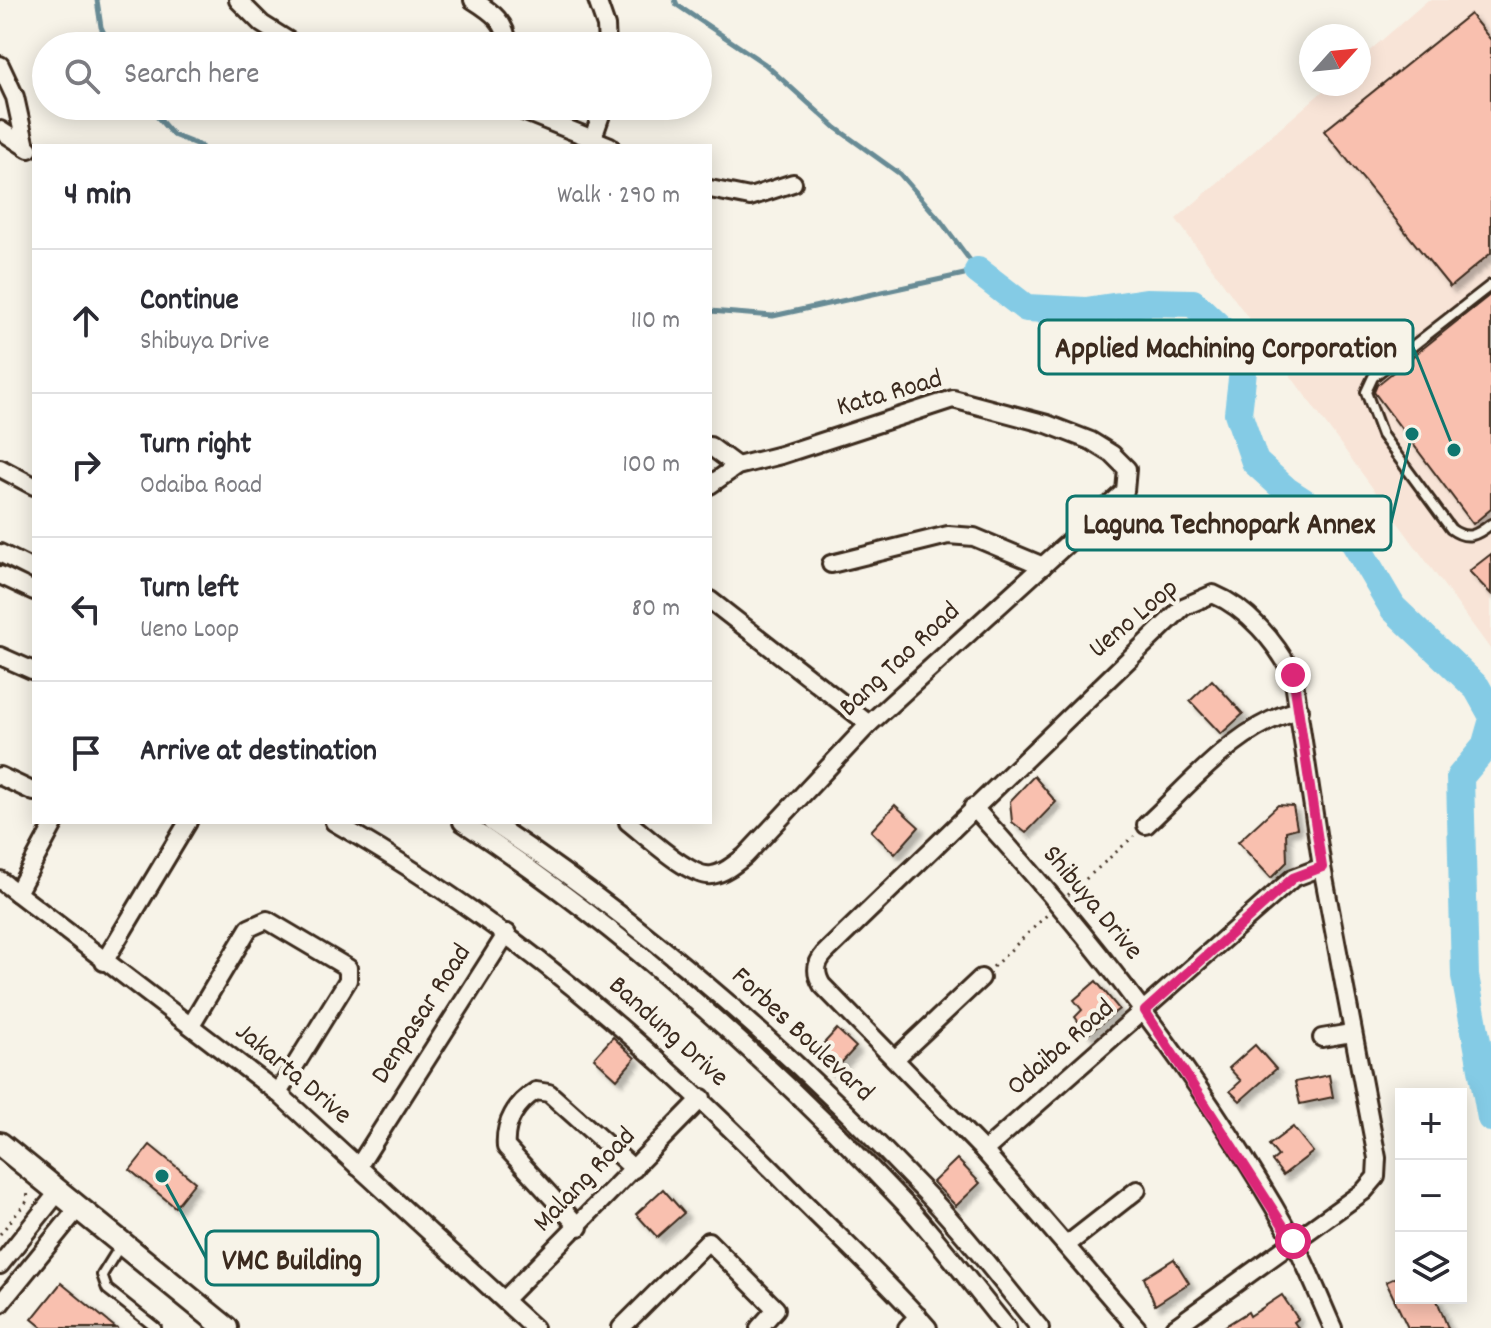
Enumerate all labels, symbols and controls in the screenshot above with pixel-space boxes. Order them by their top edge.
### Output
north arrow [1299,24,1371,96]
search box [32,32,712,120]
icon: search [60,54,104,98]
text: Search here [124,55,260,98]
text: 4 min [64,172,131,221]
text: Walk · 290 m [557,178,680,215]
text: Continue [140,281,239,324]
icon: ahead [64,299,108,343]
text: 110 m [631,303,680,340]
callout: Applied Machining Corporation [1039,320,1413,374]
text: Shibuya Drive [140,324,269,361]
text: Applied Machining Corporation [1055,330,1397,373]
street label: Kata Road [832,361,948,429]
text: Turn right [140,425,251,468]
icon: right [64,443,108,487]
text: 100 m [622,447,680,484]
text: Odaiba Road [140,468,262,505]
callout: Laguna Technopark Annex [1067,496,1391,550]
text: Laguna Technopark Annex [1083,506,1376,549]
text: Turn left [140,569,239,612]
street label: Ueno Loop [1081,570,1189,670]
icon: left [64,587,108,631]
text: 80 m [632,591,680,628]
street label: Bang Tao Road [831,594,971,728]
text: Ueno Loop [140,612,239,649]
route end [1275,657,1311,693]
icon: arrive [64,731,108,775]
text: Arrive at destination [140,732,377,775]
street label: Shibuya Drive [1031,838,1151,970]
street label: Denpasar Road [363,937,483,1093]
street label: Forbes Boulevard [720,959,882,1113]
street label: Bandung Drive [598,968,736,1098]
street label: Odaiba Road [999,991,1125,1107]
street label: Jakarta Drive [225,1014,359,1136]
map controls [1395,1088,1467,1304]
button: + [1395,1088,1467,1160]
street label: Malang Road [525,1119,647,1243]
button: − [1395,1160,1467,1232]
route start [1275,1223,1311,1259]
callout: VMC Building [206,1231,378,1285]
button: layers [1395,1232,1467,1304]
text: VMC Building [222,1242,362,1285]

